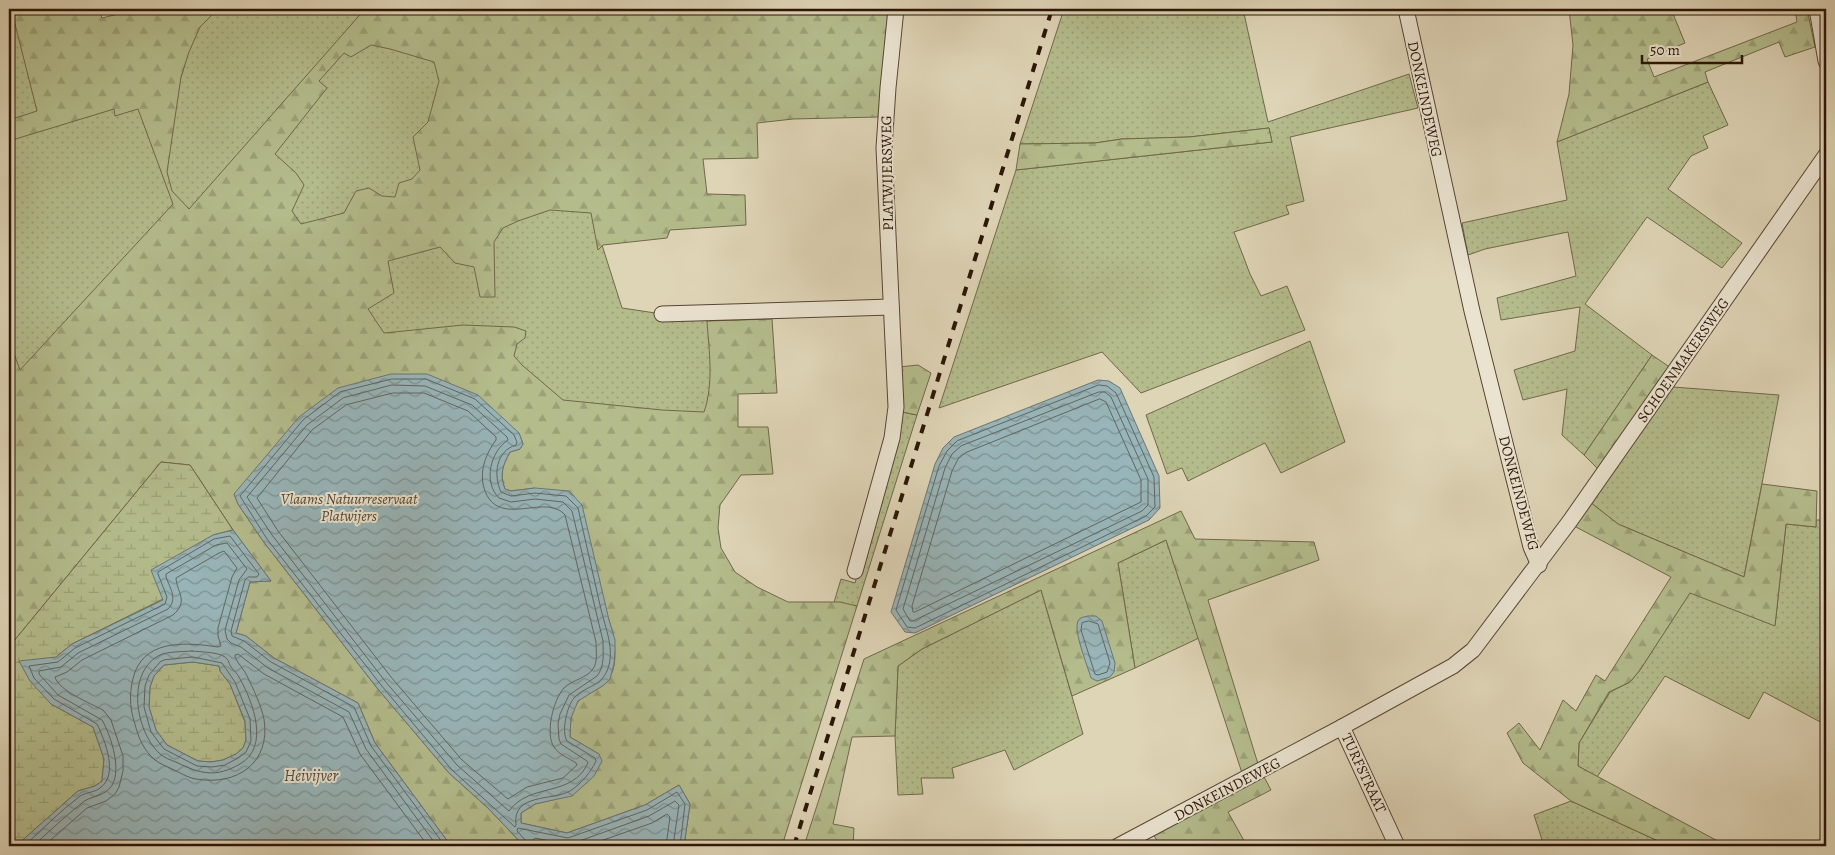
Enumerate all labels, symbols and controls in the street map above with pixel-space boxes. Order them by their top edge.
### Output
scale bar [1642,32,1742,64]
street label: DONKEINDEWEG [1403,39,1447,159]
text: 50 m [1650,40,1680,60]
street label: PLATWIJERSWEG [876,115,898,231]
street label: SCHOENMAKERSWEG [1632,294,1734,426]
street label: DONKEINDEWEG [1494,433,1544,553]
park label: Vlaams Natuurreservaat Platwijers [281,489,418,526]
street label: TURFSTRAAT [1337,730,1392,817]
street label: DONKEINDEWEG [1170,752,1284,826]
water label: Heivijver [284,765,338,787]

